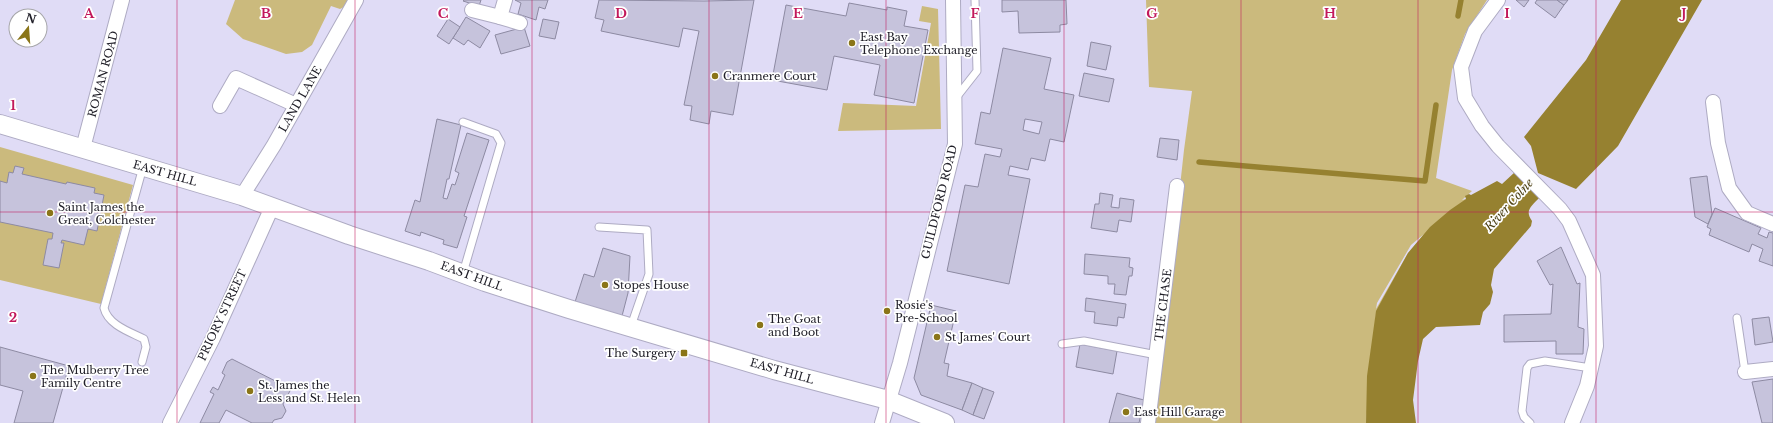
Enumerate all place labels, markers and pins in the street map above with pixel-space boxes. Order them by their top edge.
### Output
place label: East Bay Telephone Exchange [860,30,978,57]
marker: East Bay Telephone Exchange [847,38,857,48]
place label: Cranmere Court [723,69,817,83]
marker: Cranmere Court [710,71,720,81]
place label: Saint James the Great, Colchester [58,200,156,227]
marker: Saint James the Great, Colchester [45,208,55,218]
place label: Stopes House [613,278,689,292]
marker: Stopes House [600,280,610,290]
place label: Rosie's Pre-School [895,298,958,325]
marker: Rosie's Pre-School [882,306,892,316]
place label: The Goat and Boot [768,312,822,339]
marker: The Goat and Boot [755,320,765,330]
place label: St James' Court [945,330,1031,344]
marker: St James' Court [932,332,942,342]
place label: The Surgery [605,346,676,360]
marker: The Surgery [679,348,689,358]
place label: The Mulberry Tree Family Centre [41,363,149,390]
marker: The Mulberry Tree Family Centre [28,371,38,381]
place label: St. James the Less and St. Helen [258,378,361,405]
marker: St. James the Less and St. Helen [245,386,255,396]
place label: East Hill Garage [1134,405,1224,419]
marker: East Hill Garage [1121,407,1131,417]

